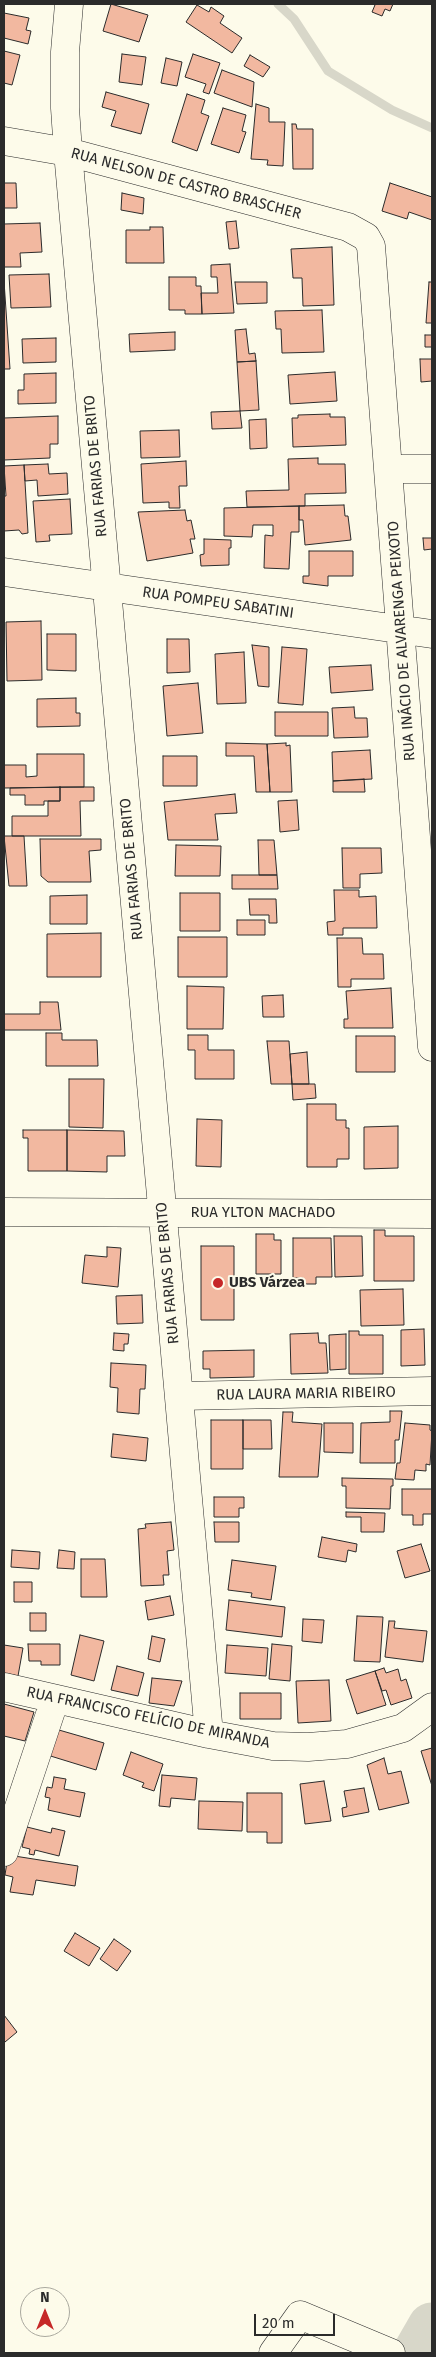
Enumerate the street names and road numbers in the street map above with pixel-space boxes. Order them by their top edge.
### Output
street label: RUA NELSON DE CASTRO BRASCHER [69,145,303,223]
street label: RUA FARIAS DE BRITO [81,394,111,538]
street label: RUA INÁCIO DE ALVARENGA PEIXOTO [385,520,419,762]
street label: RUA POMPEU SABATINI [141,583,295,623]
street label: RUA FARIAS DE BRITO [117,797,147,941]
street label: RUA FARIAS DE BRITO [153,1201,183,1345]
street label: RUA YLTON MACHADO [191,1204,335,1222]
street label: RUA LAURA MARIA RIBEIRO [216,1383,396,1405]
street label: RUA FRANCISCO FELÍCIO DE MIRANDA [25,1683,271,1753]

